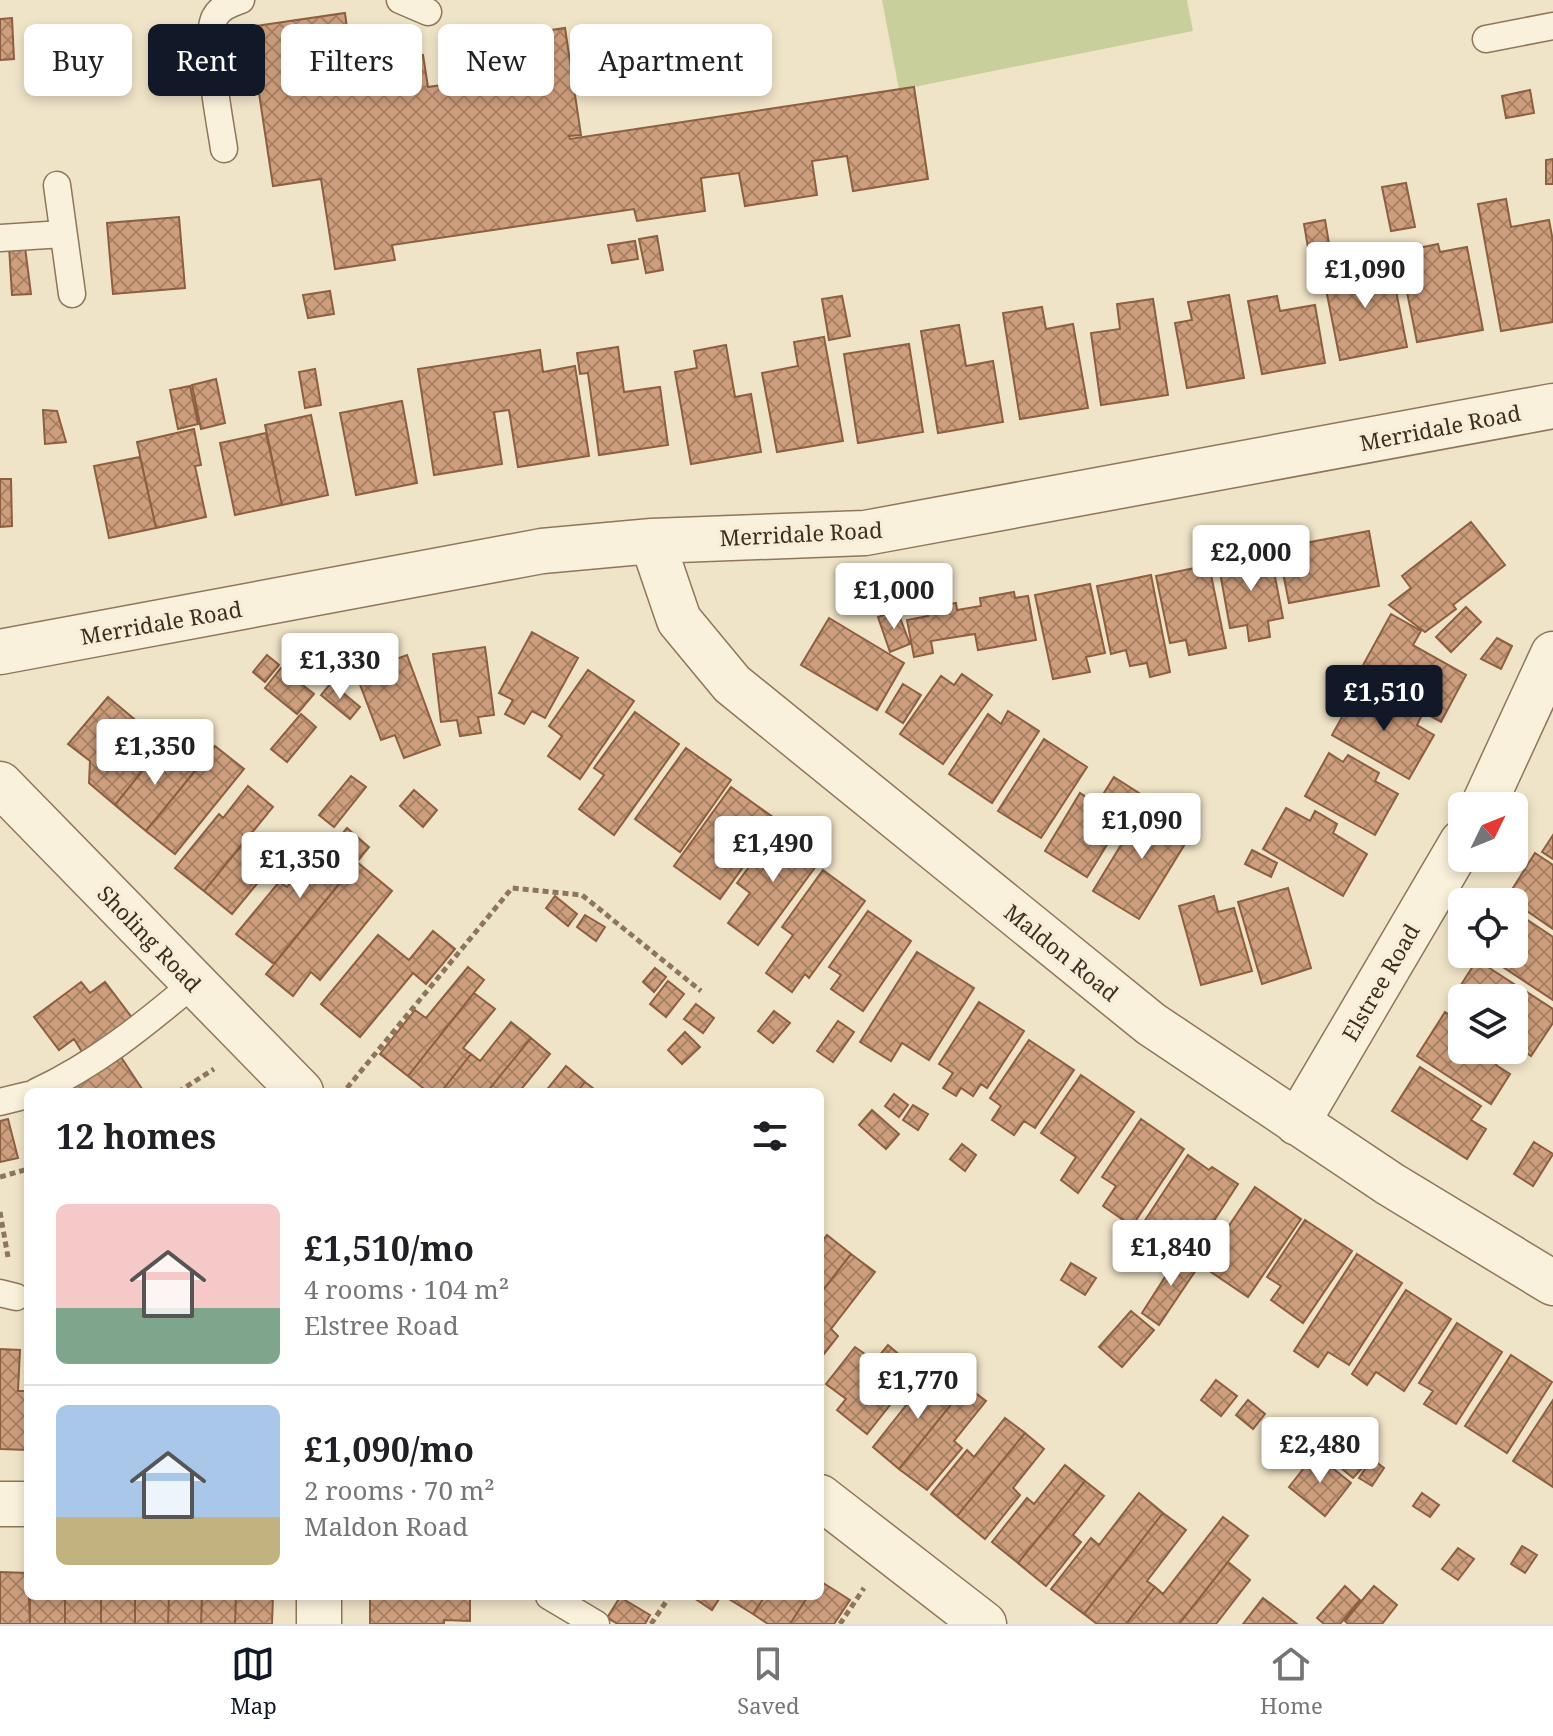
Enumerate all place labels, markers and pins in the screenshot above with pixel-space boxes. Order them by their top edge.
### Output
pin: £1,090 [1300,242,1430,310]
pin: £2,000 [1186,525,1316,593]
pin: £1,000 [829,563,959,631]
pin: £1,330 [275,633,405,701]
pin: £1,510 [1319,665,1449,733]
pin: £1,350 [90,719,220,787]
pin: £1,090 [1077,793,1207,861]
pin: £1,490 [708,816,838,884]
pin: £1,350 [235,832,365,900]
pin: £1,840 [1106,1220,1236,1288]
pin: £1,770 [853,1353,983,1421]
pin: £2,480 [1255,1417,1385,1485]

